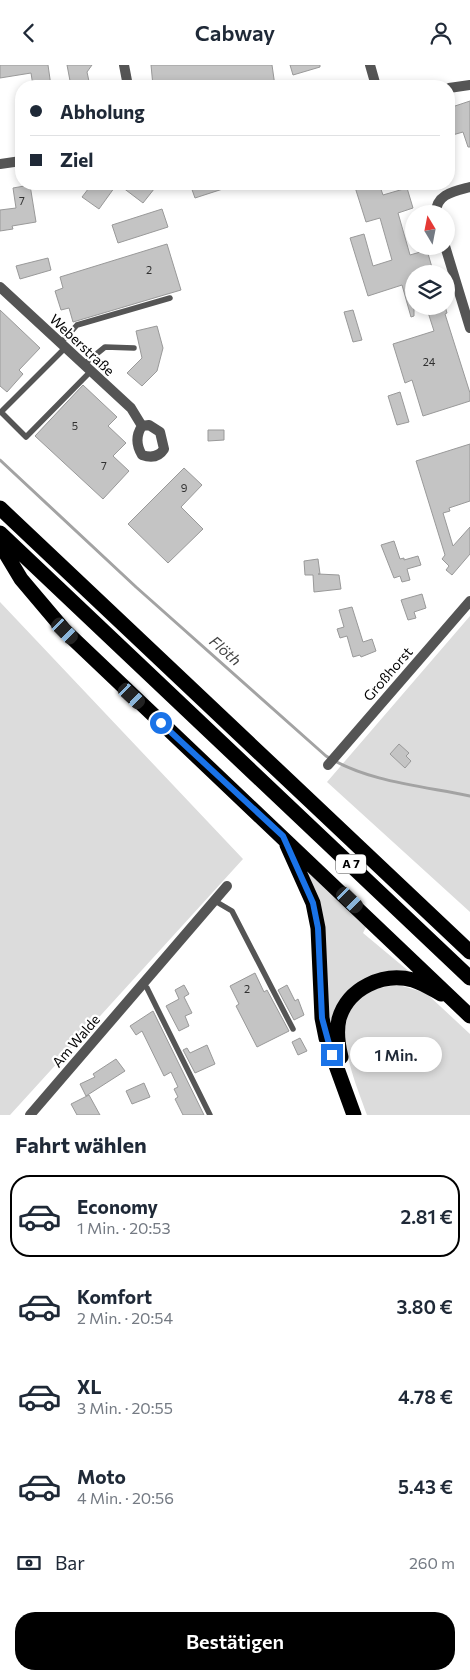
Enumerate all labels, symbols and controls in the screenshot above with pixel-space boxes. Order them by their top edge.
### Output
icon: back [15,19,43,47]
text: Cabway [195,19,275,46]
icon: person [427,19,455,47]
text: Abholung [60,100,145,123]
text: Ziel [60,148,94,171]
house number: 7 [19,194,25,207]
north arrow [405,205,455,255]
map controls [405,205,455,315]
house number: 2 [146,263,152,276]
button: layers [405,265,455,315]
street label: Weberstraße [46,310,118,379]
house number: 24 [423,355,436,368]
house number: 5 [72,419,78,432]
house number: 7 [101,459,107,472]
house number: 9 [181,481,188,494]
car [49,615,80,647]
water label: Flöth [206,632,245,669]
street label: Großhorst [360,643,416,704]
car [115,680,148,712]
route start [150,712,172,734]
road number: A 7 [336,855,366,874]
car [333,884,366,916]
house number: 2 [244,982,250,995]
street label: Am Walde [48,1011,103,1071]
callout: 1 Min. [350,1037,442,1073]
route end [321,1044,343,1066]
text: 1 Min. [374,1045,418,1064]
text: Fahrt wählen [15,1131,147,1158]
icon: car [17,1194,62,1239]
text: Economy [77,1195,158,1218]
text: 2.81 € [401,1205,453,1228]
text: 1 Min. · 20:53 [77,1218,171,1237]
icon: car [17,1284,62,1329]
text: Komfort [77,1285,152,1308]
text: 3.80 € [397,1295,453,1318]
text: 2 Min. · 20:54 [77,1308,173,1327]
icon: car [17,1374,62,1419]
text: XL [77,1375,102,1398]
text: 4.78 € [398,1385,453,1408]
text: 3 Min. · 20:55 [77,1398,173,1417]
icon: car [17,1464,62,1509]
text: Moto [77,1465,126,1488]
text: 5.43 € [398,1475,453,1498]
text: 4 Min. · 20:56 [77,1488,174,1507]
icon: cash [15,1549,43,1577]
text: Bar [55,1551,85,1574]
text: 260 m [409,1553,455,1572]
button: Bestätigen [15,1612,455,1670]

